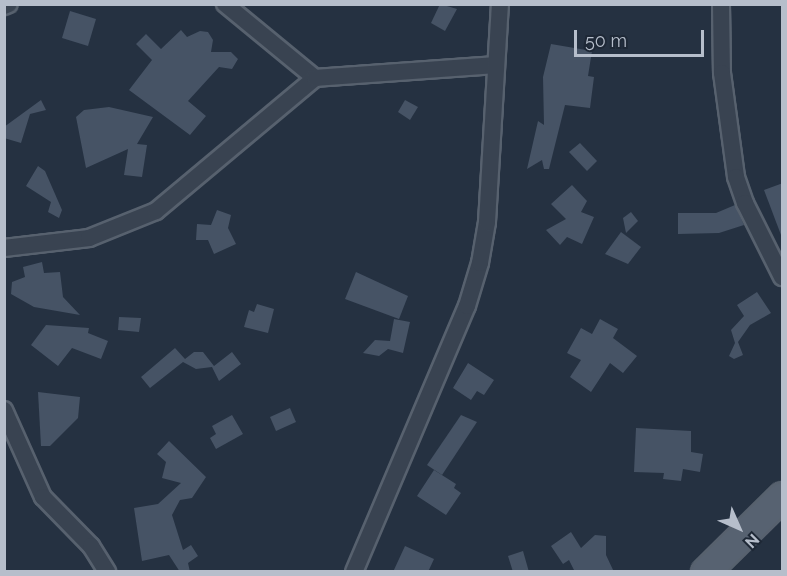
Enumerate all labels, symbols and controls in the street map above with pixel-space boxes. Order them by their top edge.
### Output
scale bar [577,18,708,56]
text: 50 m [585,30,627,51]
north arrow [709,498,769,558]
text: N [741,530,763,552]

